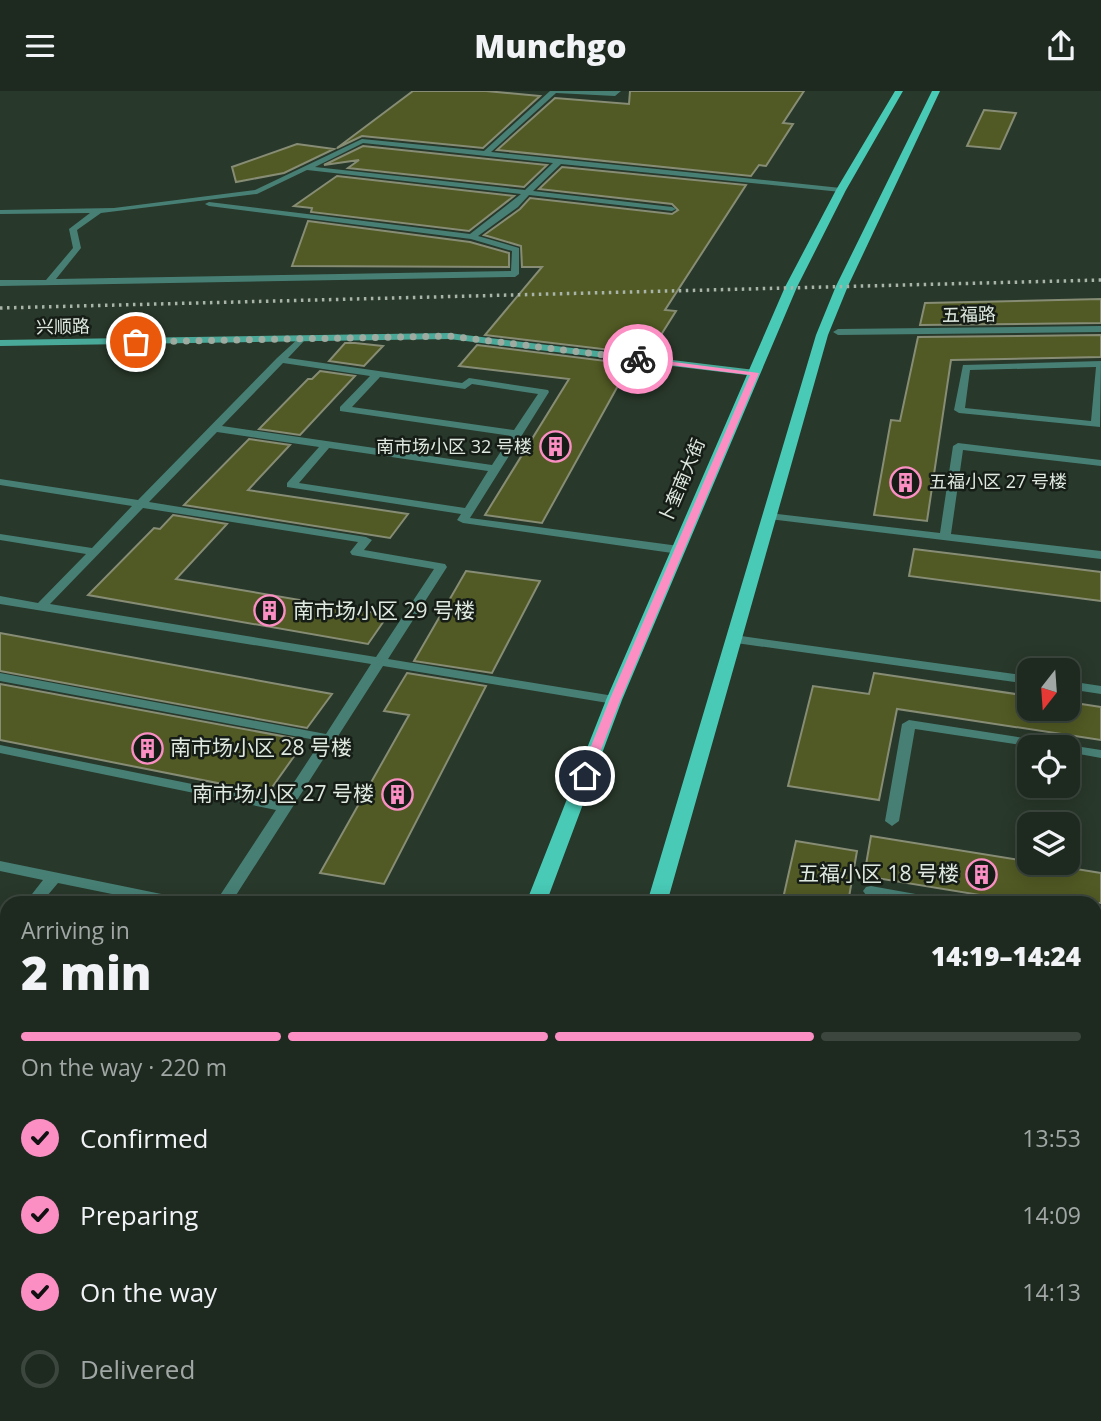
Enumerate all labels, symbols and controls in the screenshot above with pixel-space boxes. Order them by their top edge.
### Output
text: Munchgo [474,24,627,67]
icon: menu [21,27,59,65]
icon: share [1042,27,1080,65]
street label: 五福路 [942,302,996,326]
pin [106,312,166,372]
street label: 兴顺路 [36,314,90,338]
icon: bag [117,323,155,361]
courier [603,324,673,394]
icon: bike [619,340,657,378]
building icon: 南市场小区 32 号楼 [538,430,572,464]
place label: 南市场小区 32 号楼 [376,434,532,458]
street label: 卜奎南大街 [652,434,710,527]
building icon: 五福小区 27 号楼 [889,465,923,499]
place label: 五福小区 27 号楼 [929,469,1067,493]
building icon: 南市场小区 29 号楼 [253,594,287,628]
place label: 南市场小区 29 号楼 [293,596,475,624]
north arrow [1017,658,1080,721]
map controls [1017,658,1080,875]
building icon: 南市场小区 28 号楼 [130,731,164,765]
place label: 南市场小区 28 号楼 [170,733,352,761]
button: locate [1017,735,1080,798]
pin [555,746,615,806]
icon: home [566,757,604,795]
building icon: 南市场小区 27 号楼 [380,777,414,811]
place label: 南市场小区 27 号楼 [192,779,374,807]
button: layers [1017,812,1080,875]
building icon: 五福小区 18 号楼 [965,857,999,891]
place label: 五福小区 18 号楼 [798,859,959,887]
text: Arriving in [21,914,130,946]
text: 14:19–14:24 [931,938,1081,974]
text: 2 min [21,941,152,1003]
text: On the way · 220 m [21,1051,227,1083]
icon: check [21,1119,59,1157]
text: Confirmed [80,1120,208,1156]
text: 13:53 [1022,1122,1081,1154]
icon: check [21,1196,59,1234]
text: Preparing [80,1197,198,1233]
text: 14:09 [1022,1199,1081,1231]
icon: check [21,1273,59,1311]
text: On the way [80,1274,217,1310]
text: 14:13 [1022,1276,1081,1308]
text: Delivered [80,1351,195,1387]

